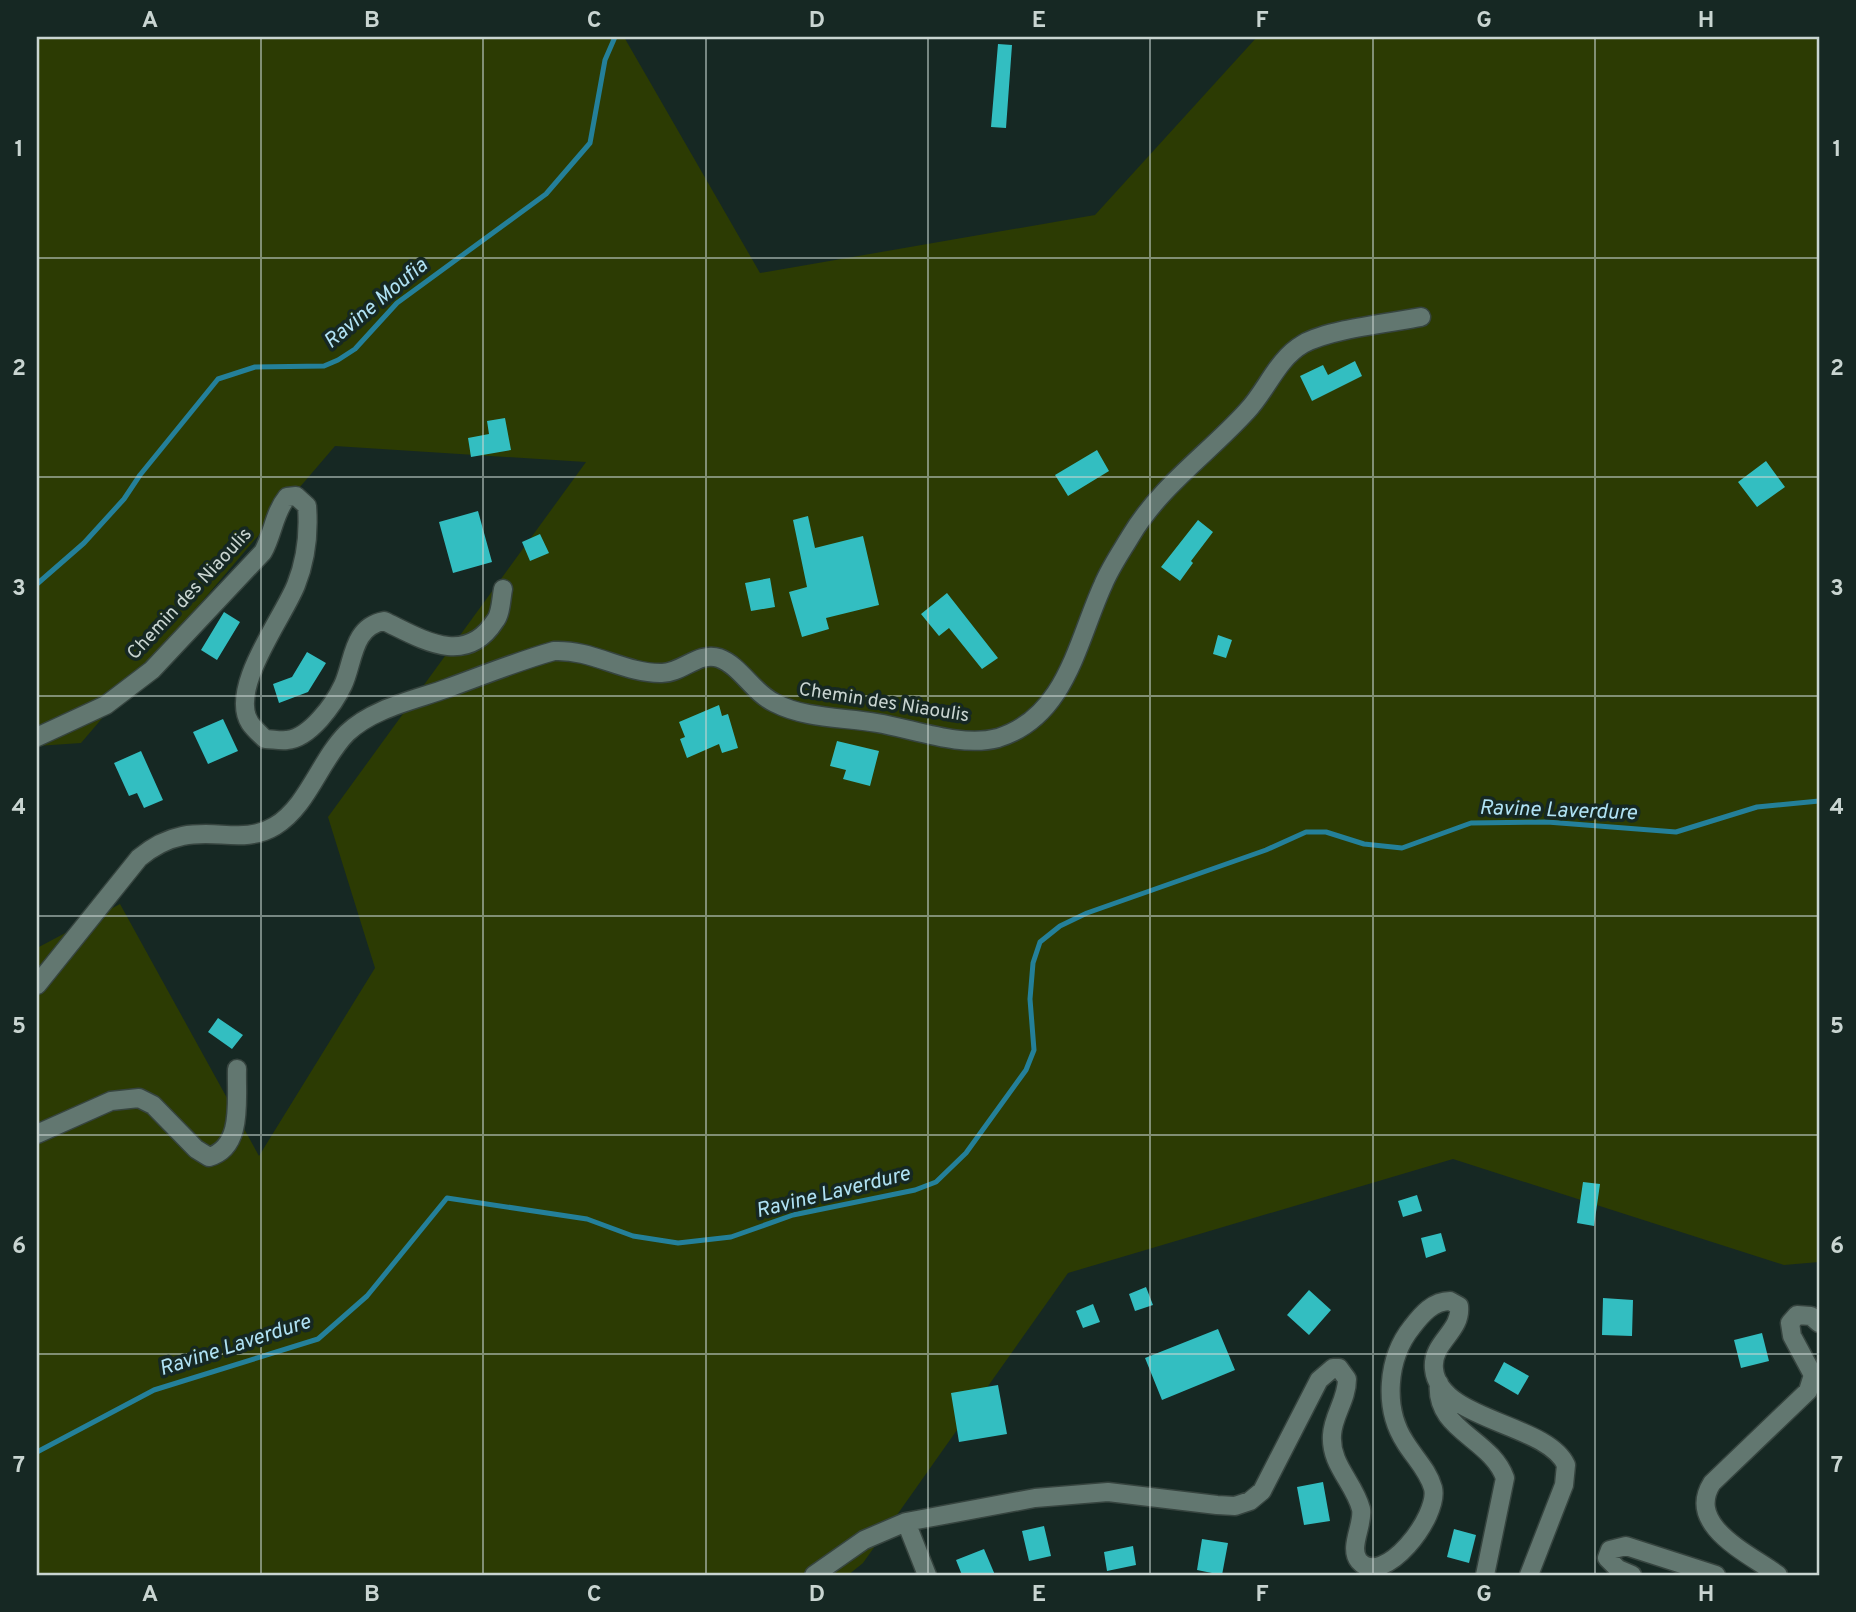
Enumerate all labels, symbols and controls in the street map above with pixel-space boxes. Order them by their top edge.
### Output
text: A [142,7,158,36]
text: B [364,7,380,36]
text: C [587,7,601,36]
text: D [809,7,825,36]
text: E [1032,7,1046,36]
text: F [1255,7,1269,36]
text: G [1476,7,1492,36]
text: H [1698,7,1714,36]
text: 1 [14,136,24,165]
text: 1 [1832,136,1842,165]
water label: Ravine Moufia [318,253,434,355]
text: 2 [12,355,26,384]
text: 2 [1830,355,1844,384]
street label: Chemin des Niaoulis [122,523,258,665]
text: 3 [12,575,26,604]
text: 3 [1830,575,1844,604]
street label: Chemin des Niaoulis [797,678,971,728]
text: 4 [12,794,26,823]
text: 4 [1830,794,1844,823]
water label: Ravine Laverdure [1479,795,1638,827]
text: 5 [12,1013,26,1042]
text: 5 [1830,1013,1844,1042]
water label: Ravine Laverdure [753,1161,914,1225]
text: 6 [12,1233,26,1262]
text: 6 [1830,1233,1844,1262]
water label: Ravine Laverdure [156,1308,315,1383]
text: 7 [13,1452,25,1481]
text: 7 [1831,1452,1843,1481]
text: A [142,1581,158,1610]
text: B [364,1581,380,1610]
text: C [587,1581,601,1610]
text: D [809,1581,825,1610]
text: E [1032,1581,1046,1610]
text: F [1255,1581,1269,1610]
text: G [1476,1581,1492,1610]
text: H [1698,1581,1714,1610]

